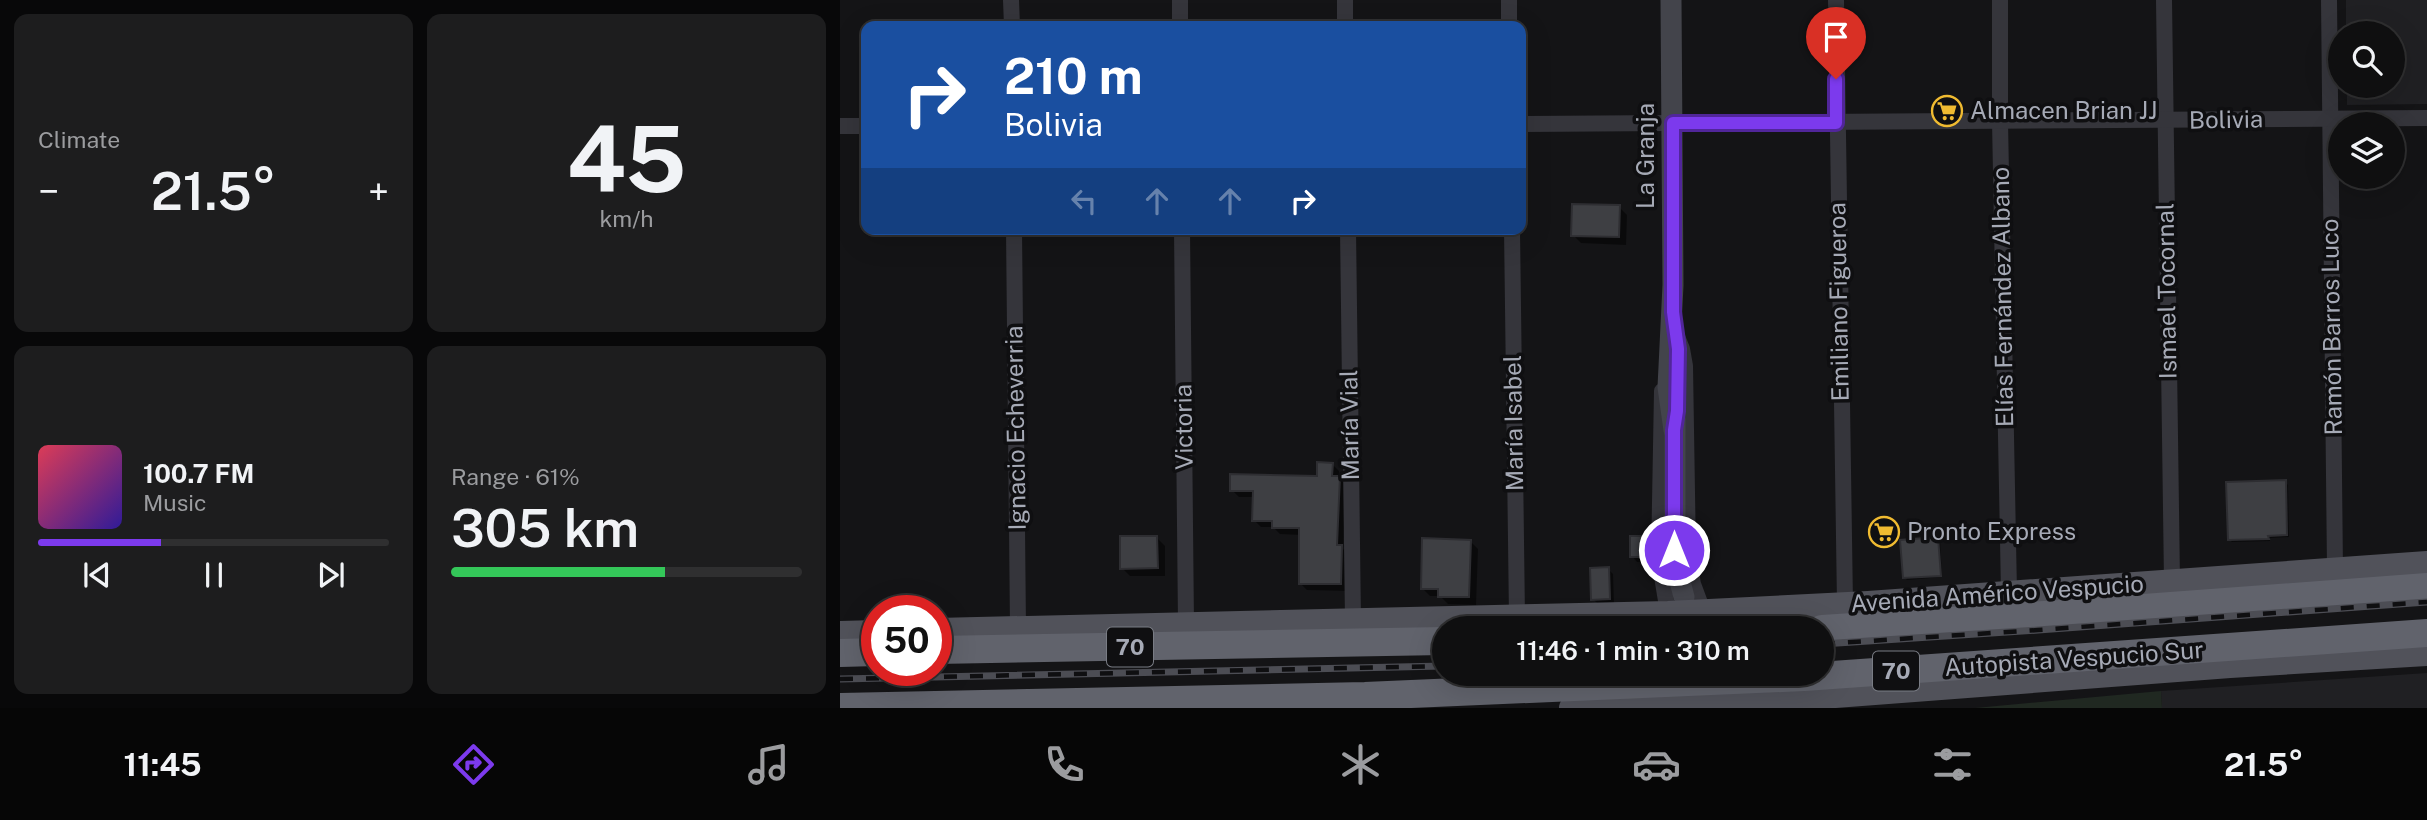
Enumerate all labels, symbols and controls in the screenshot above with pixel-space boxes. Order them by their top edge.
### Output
pin [1806,7,1866,79]
icon: arrive [1817,18,1855,56]
map controls [2328,21,2405,189]
button: search [2328,21,2405,98]
text: 210 m [1004,47,1143,105]
icon: right [889,49,980,140]
supermarket icon: Almacen Brian JJ [1930,94,1964,128]
place label: Almacen Brian JJ [1970,96,2157,124]
street label: La Granja [1631,103,1659,209]
street label: Bolivia [2189,104,2263,134]
text: 45 [566,106,687,212]
text: Bolivia [1004,106,1103,143]
button: layers [2328,112,2405,189]
text: Climate [38,126,120,153]
text: 21.5° [151,161,276,222]
street label: Elías Fernández Albano [1986,167,2018,427]
text: − [38,169,59,214]
text: + [368,169,389,214]
icon: left [1065,182,1103,220]
icon: ahead [1138,182,1176,220]
icon: ahead [1211,182,1249,220]
icon: right [1284,182,1322,220]
street label: Emiliano Figueroa [1822,202,1854,402]
street label: Ismael Tocornal [2150,203,2182,379]
text: km/h [599,205,654,232]
street label: Ramón Barros Luco [2315,218,2347,436]
street label: Ignacio Echeverria [999,325,1031,531]
street label: María Isabel [1498,355,1528,491]
street label: María Vial [1334,369,1364,481]
street label: Victoria [1168,384,1198,470]
text: 100.7 FM [143,458,254,489]
text: Range · 61% [451,463,580,490]
text: Music [143,489,207,516]
text: 305 km [451,498,639,559]
position arrow [1637,513,1711,587]
supermarket icon: Pronto Express [1867,515,1901,549]
place label: Pronto Express [1907,517,2076,545]
icon: previous [78,556,116,594]
icon: pause [195,556,233,594]
icon: next [312,556,350,594]
street label: Avenida Américo Vespucio [1849,569,2145,617]
speed limit sign: 50 [861,595,952,686]
road number: 70 [1107,628,1153,666]
text: 11:46 · 1 min · 310 m [1516,635,1750,666]
street label: Autopista Vespucio Sur [1943,635,2204,681]
road number: 70 [1873,652,1919,691]
icon: directions [449,740,498,789]
icon: music [744,740,793,789]
icon: phone [1040,740,1089,789]
icon: climate [1336,740,1385,789]
icon: car [1632,740,1681,789]
icon: filters [1928,740,1977,789]
text: 11:45 [123,746,202,783]
text: 21.5° [2224,746,2303,783]

